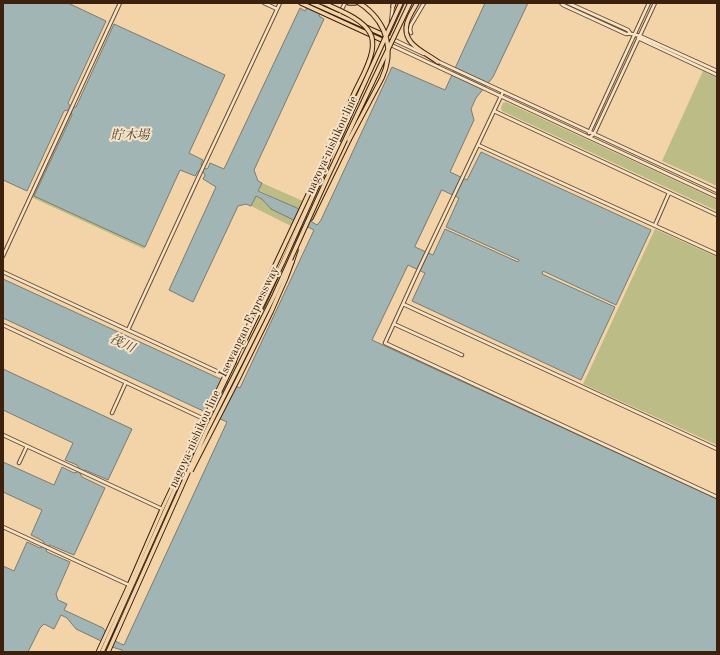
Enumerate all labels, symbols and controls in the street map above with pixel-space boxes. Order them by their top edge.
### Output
street label: nagoya-nishikou line [303,94,361,196]
water label: 貯木場 [111,128,149,144]
street label: Isewangan Expressway [216,264,282,380]
water label: 筏川 [107,331,137,357]
street label: nagoya-nishikou line [166,388,224,490]

